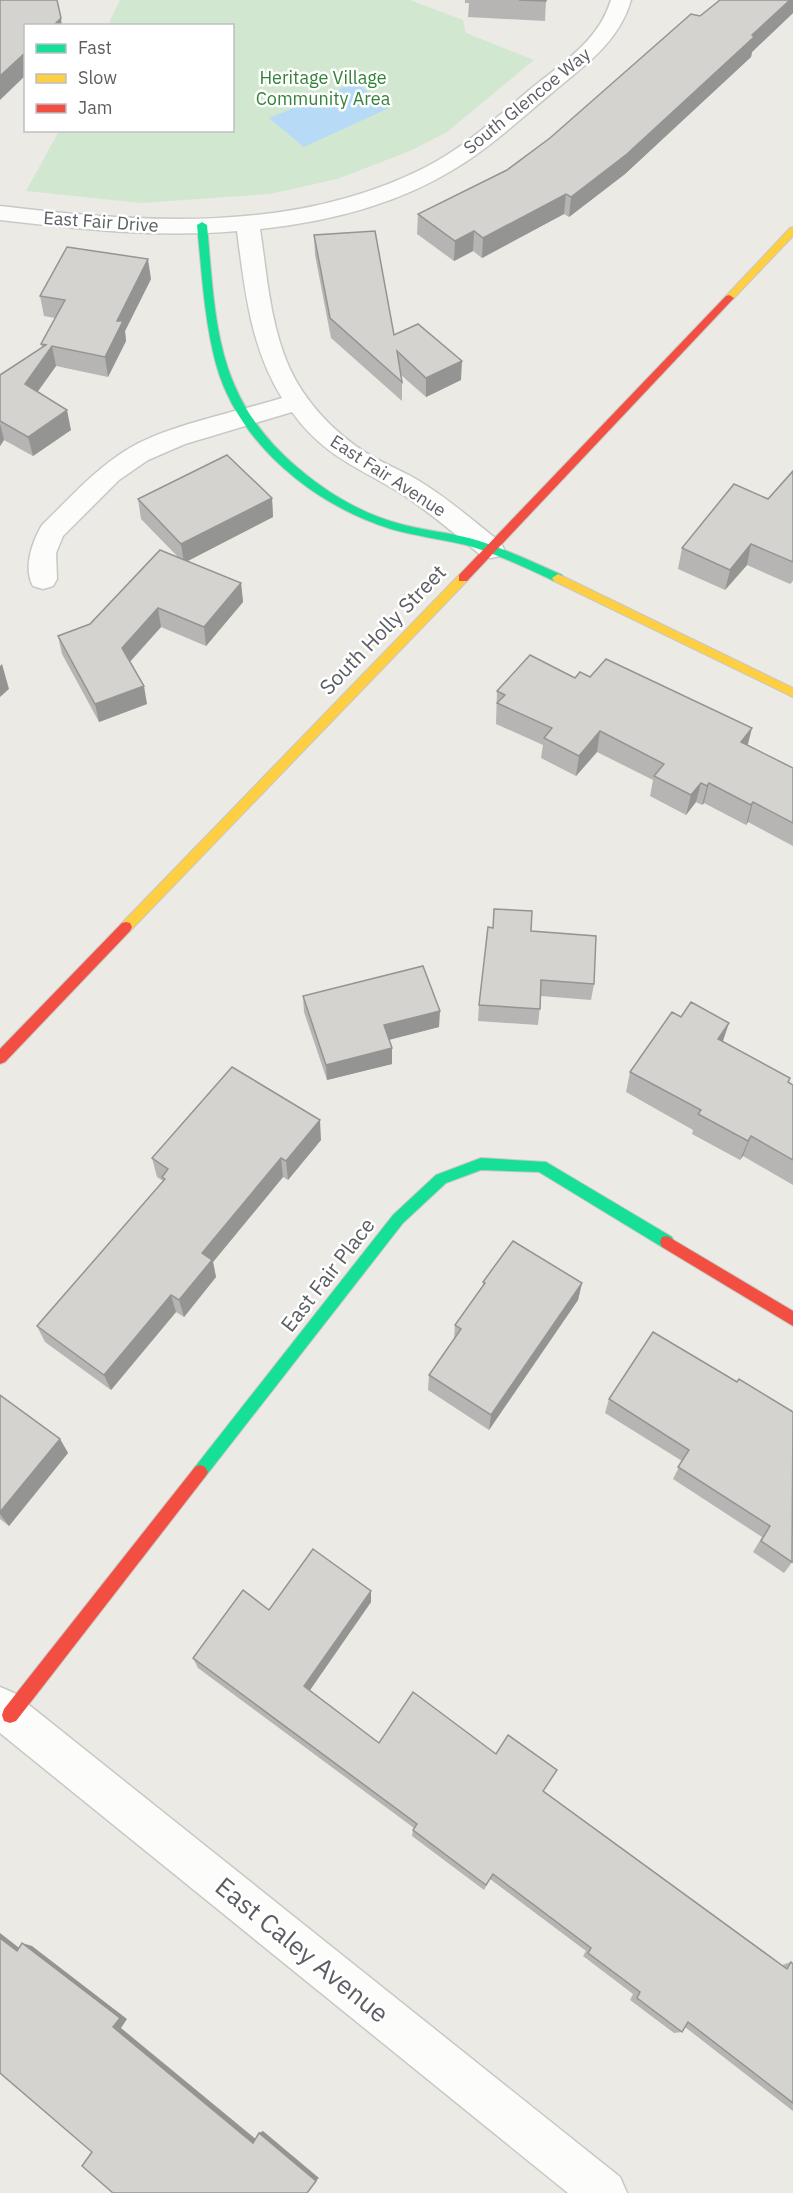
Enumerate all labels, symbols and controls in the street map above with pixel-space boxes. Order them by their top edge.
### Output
legend [24,24,234,132]
text: Fast [78,36,112,59]
street label: South Glencoe Way [459,42,595,159]
text: Slow [78,66,117,89]
park label: Heritage Village Community Area [256,66,391,110]
text: Jam [78,96,113,119]
street label: East Fair Drive [43,206,160,237]
street label: East Fair Avenue [326,430,451,522]
street label: South Holly Street [313,558,452,701]
street label: East Fair Place [274,1212,381,1337]
street label: East Caley Avenue [209,1869,396,2030]

